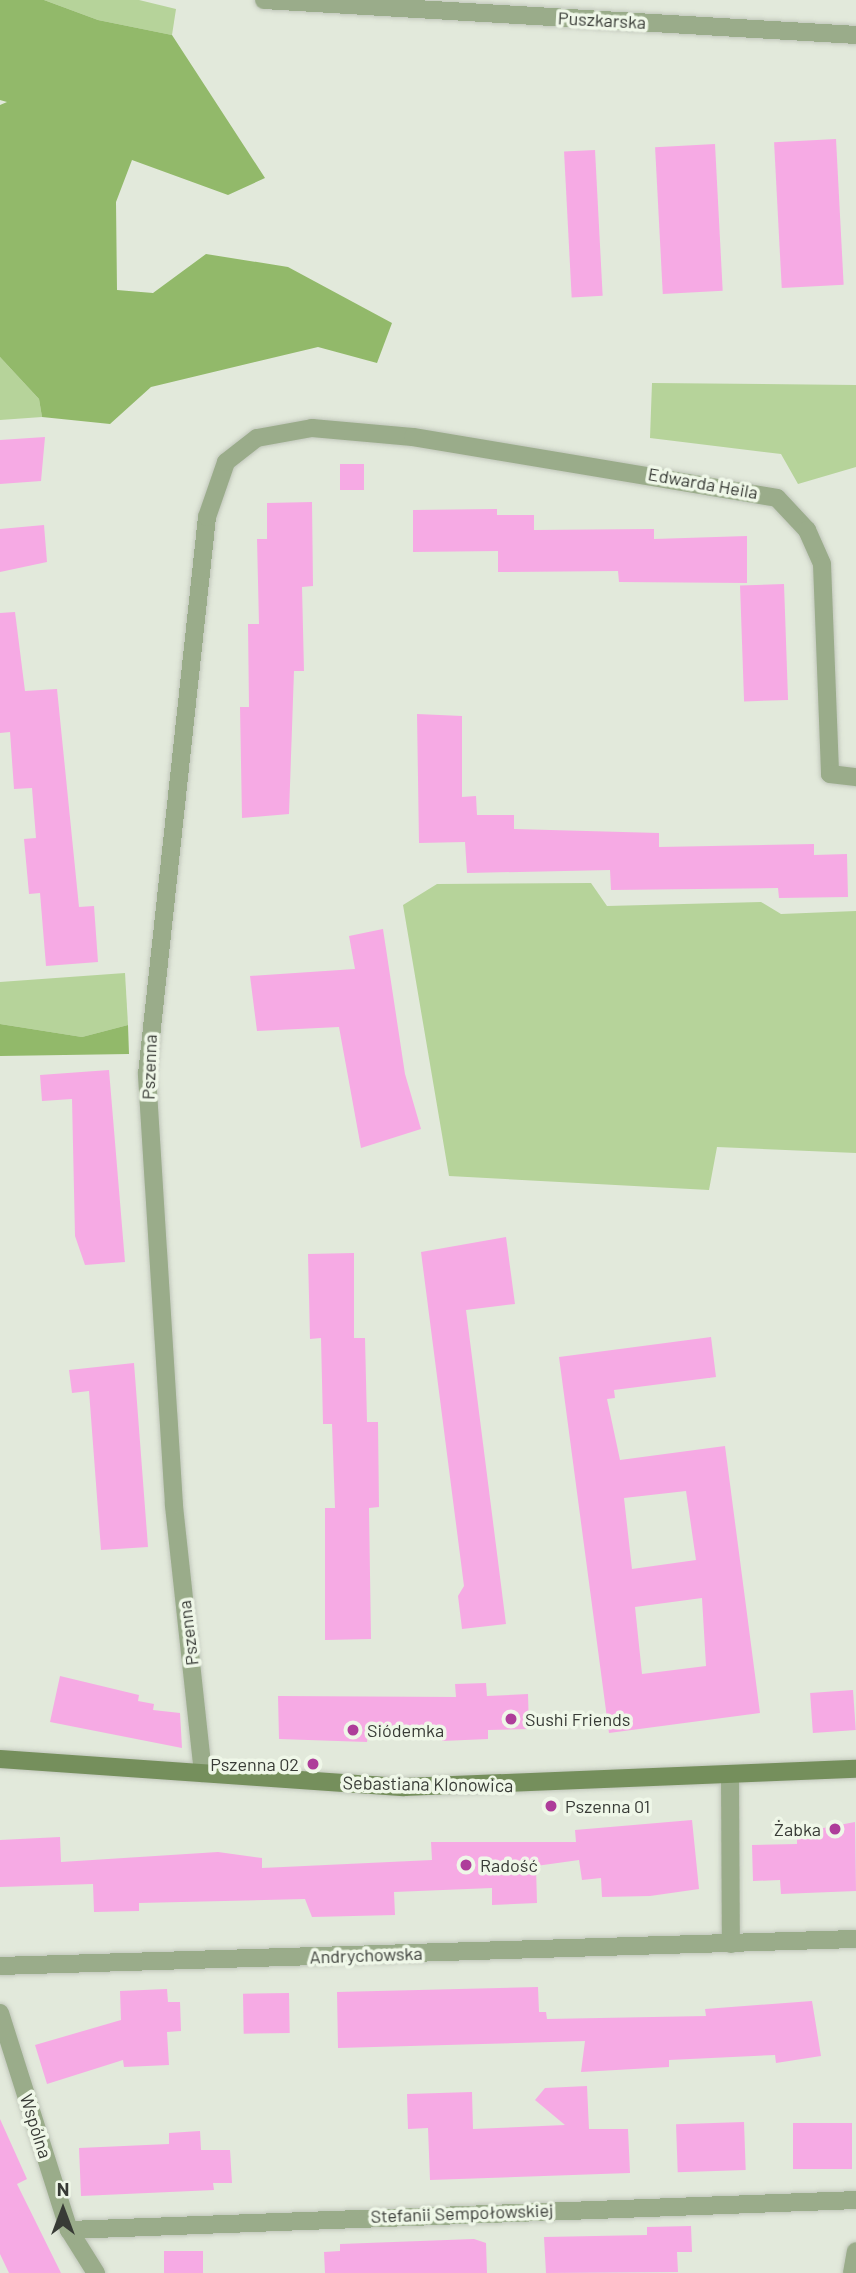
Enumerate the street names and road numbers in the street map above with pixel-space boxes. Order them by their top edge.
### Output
street label: Puszkarska [557,7,647,33]
street label: Edwarda Heila [646,463,760,503]
street label: Pszenna [137,1034,161,1100]
street label: Pszenna [173,1599,203,1667]
street label: Sebastiana Klonowica [342,1772,514,1796]
street label: Andrychowska [309,1942,423,1968]
street label: Wspólna [15,2091,57,2161]
street label: Stefanii Sempołowskiej [370,2199,554,2227]

